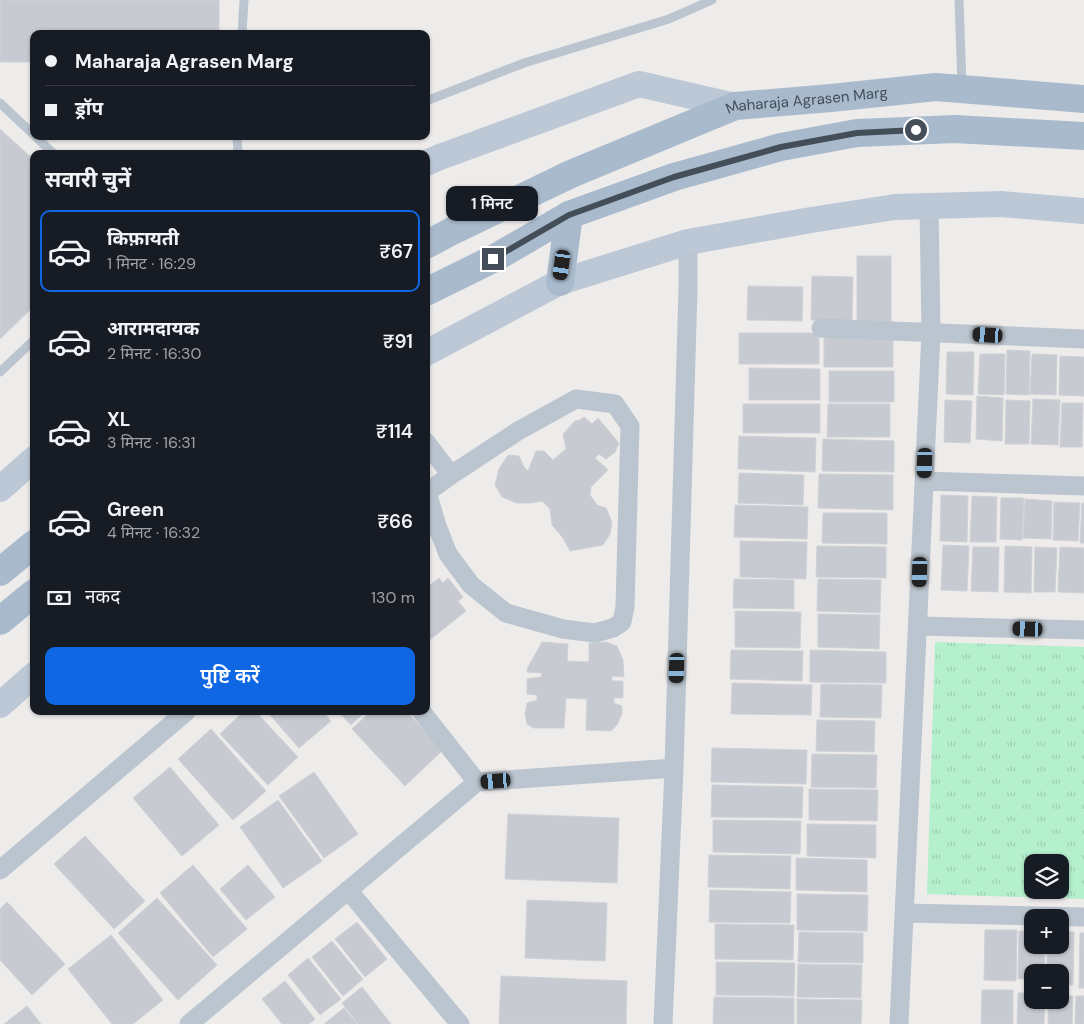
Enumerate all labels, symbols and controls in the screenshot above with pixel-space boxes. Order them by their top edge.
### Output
text: Maharaja Agrasen Marg [75,49,294,74]
street label: Maharaja Agrasen Marg [723,82,889,119]
text: ड्रॉप [75,96,103,121]
route start [905,119,927,141]
text: सवारी चुनें [45,165,131,194]
callout: 1 मिनट [447,186,539,222]
text: 1 मिनट [471,193,513,214]
text: किफ़ायती [107,226,179,251]
icon: car [47,229,92,274]
text: ₹67 [379,239,413,264]
route end [482,248,504,270]
car [552,249,571,281]
text: 1 मिनट · 16:29 [107,253,196,274]
text: आरामदायक [107,316,199,341]
icon: car [47,319,92,364]
car [972,327,1003,343]
text: ₹91 [383,329,413,354]
text: 2 मिनट · 16:30 [107,343,201,364]
text: XL [107,407,130,432]
icon: car [47,409,92,454]
text: ₹114 [376,419,413,444]
text: 3 मिनट · 16:31 [107,432,196,453]
car [916,448,933,478]
text: Green [107,497,164,522]
icon: car [47,499,92,544]
text: ₹66 [377,509,413,534]
text: 4 मिनट · 16:32 [107,522,200,543]
car [911,557,928,587]
icon: cash [45,584,73,612]
text: नकद [85,584,120,609]
text: 130 m [371,587,415,608]
car [1012,621,1043,637]
button: पुष्टि करें [45,647,415,705]
car [668,653,685,683]
car [480,772,511,790]
map controls [1024,854,1069,1009]
button: layers [1024,854,1069,899]
button: + [1024,909,1069,954]
button: − [1024,964,1069,1009]

